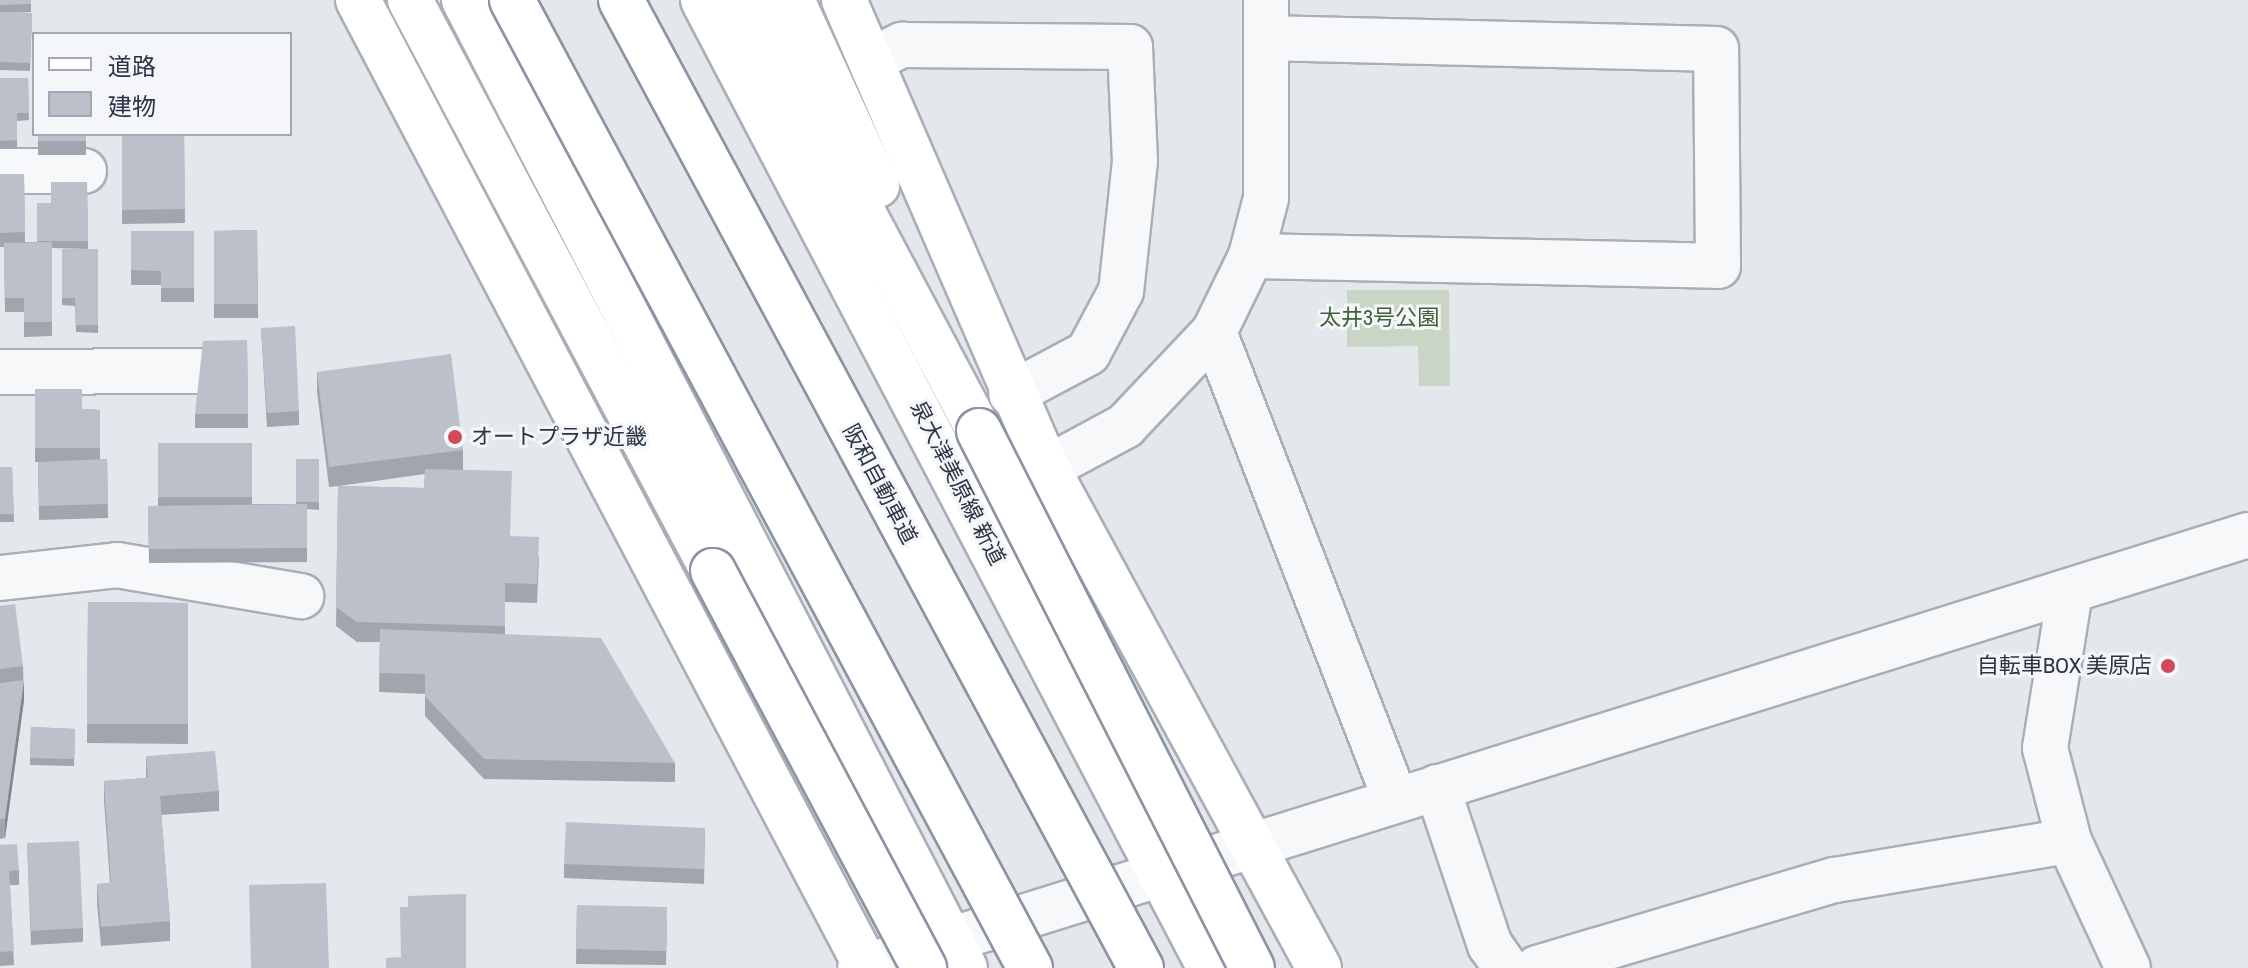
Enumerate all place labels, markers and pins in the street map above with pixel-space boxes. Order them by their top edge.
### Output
place label: オートプラザ近畿 [471,424,647,450]
marker: オートプラザ近畿 [446,428,464,446]
place label: 自転車BOX 美原店 [1977,653,2152,679]
marker: 自転車BOX 美原店 [2159,657,2177,675]

